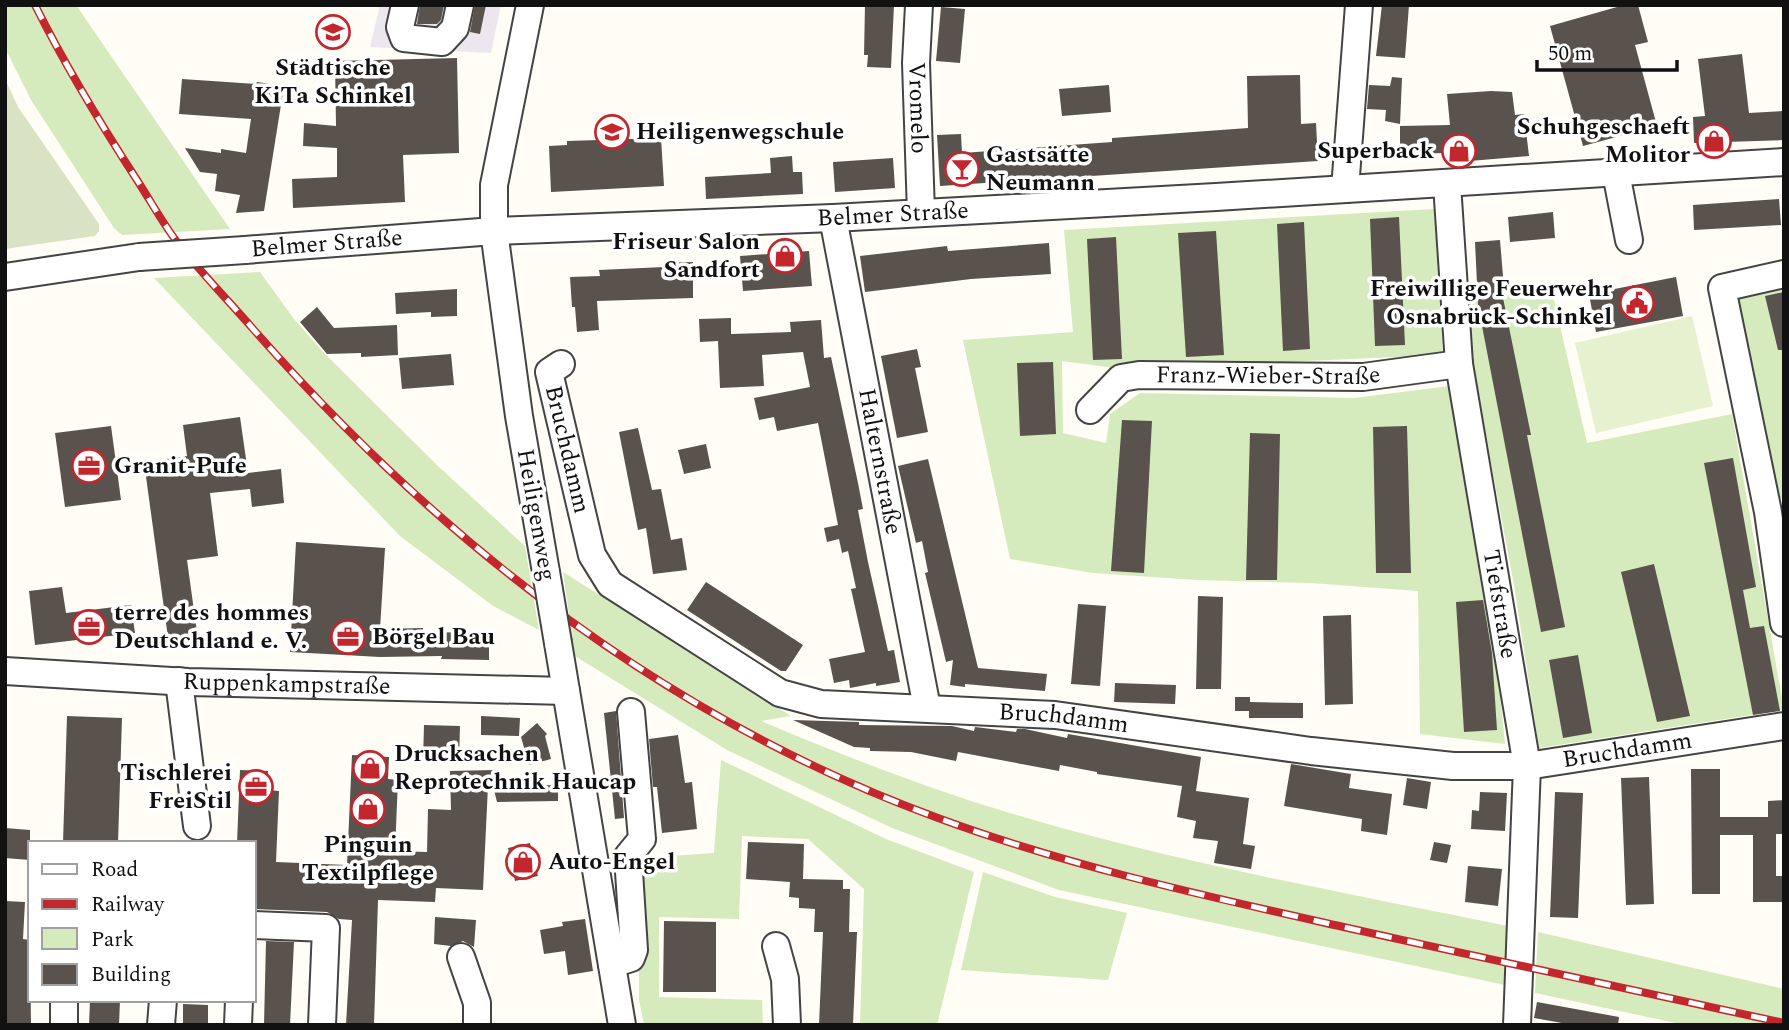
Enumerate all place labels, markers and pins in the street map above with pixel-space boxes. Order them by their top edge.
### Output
school or university icon: Städtische KiTa Schinkel [314,13,352,51]
place label: Städtische KiTa Schinkel [254,50,412,114]
place label: Schuhgeschaeft Molitor [1517,109,1691,173]
school or university icon: Heiligenwegschule [593,113,631,151]
place label: Heiligenwegschule [636,114,844,150]
shop icon: Schuhgeschaeft Molitor [1695,122,1733,160]
shop icon: Superback [1440,132,1478,170]
place label: Superback [1317,133,1435,169]
place label: Gastsätte Neumann [986,137,1095,201]
bar icon: Gastsätte Neumann [943,150,981,188]
place label: Friseur Salon Sandfort [612,224,760,288]
shop icon: Friseur Salon Sandfort [766,237,804,275]
place label: Freiwillige Feuerwehr Osnabrück-Schinkel [1370,271,1613,335]
public building icon: Freiwillige Feuerwehr Osnabrück-Schinkel [1618,284,1656,322]
office icon: Granit-Pufe [70,447,108,485]
place label: Granit-Pufe [114,448,247,484]
place label: terre des hommes Deutschland e. V. [114,595,309,659]
office icon: terre des hommes Deutschland e. V. [70,608,108,646]
office icon: Börgel Bau [329,618,367,656]
place label: Börgel Bau [372,619,495,655]
place label: Drucksachen Reprotechnik Haucap [394,736,636,800]
shop icon: Drucksachen Reprotechnik Haucap [351,749,389,787]
place label: Tischlerei FreiStil [121,755,232,819]
office icon: Tischlerei FreiStil [237,768,275,806]
shop icon: Pinguin Textilpflege [349,790,387,828]
place label: Pinguin Textilpflege [302,827,434,891]
shop icon: Auto-Engel [504,843,542,881]
place label: Auto-Engel [548,844,676,880]

